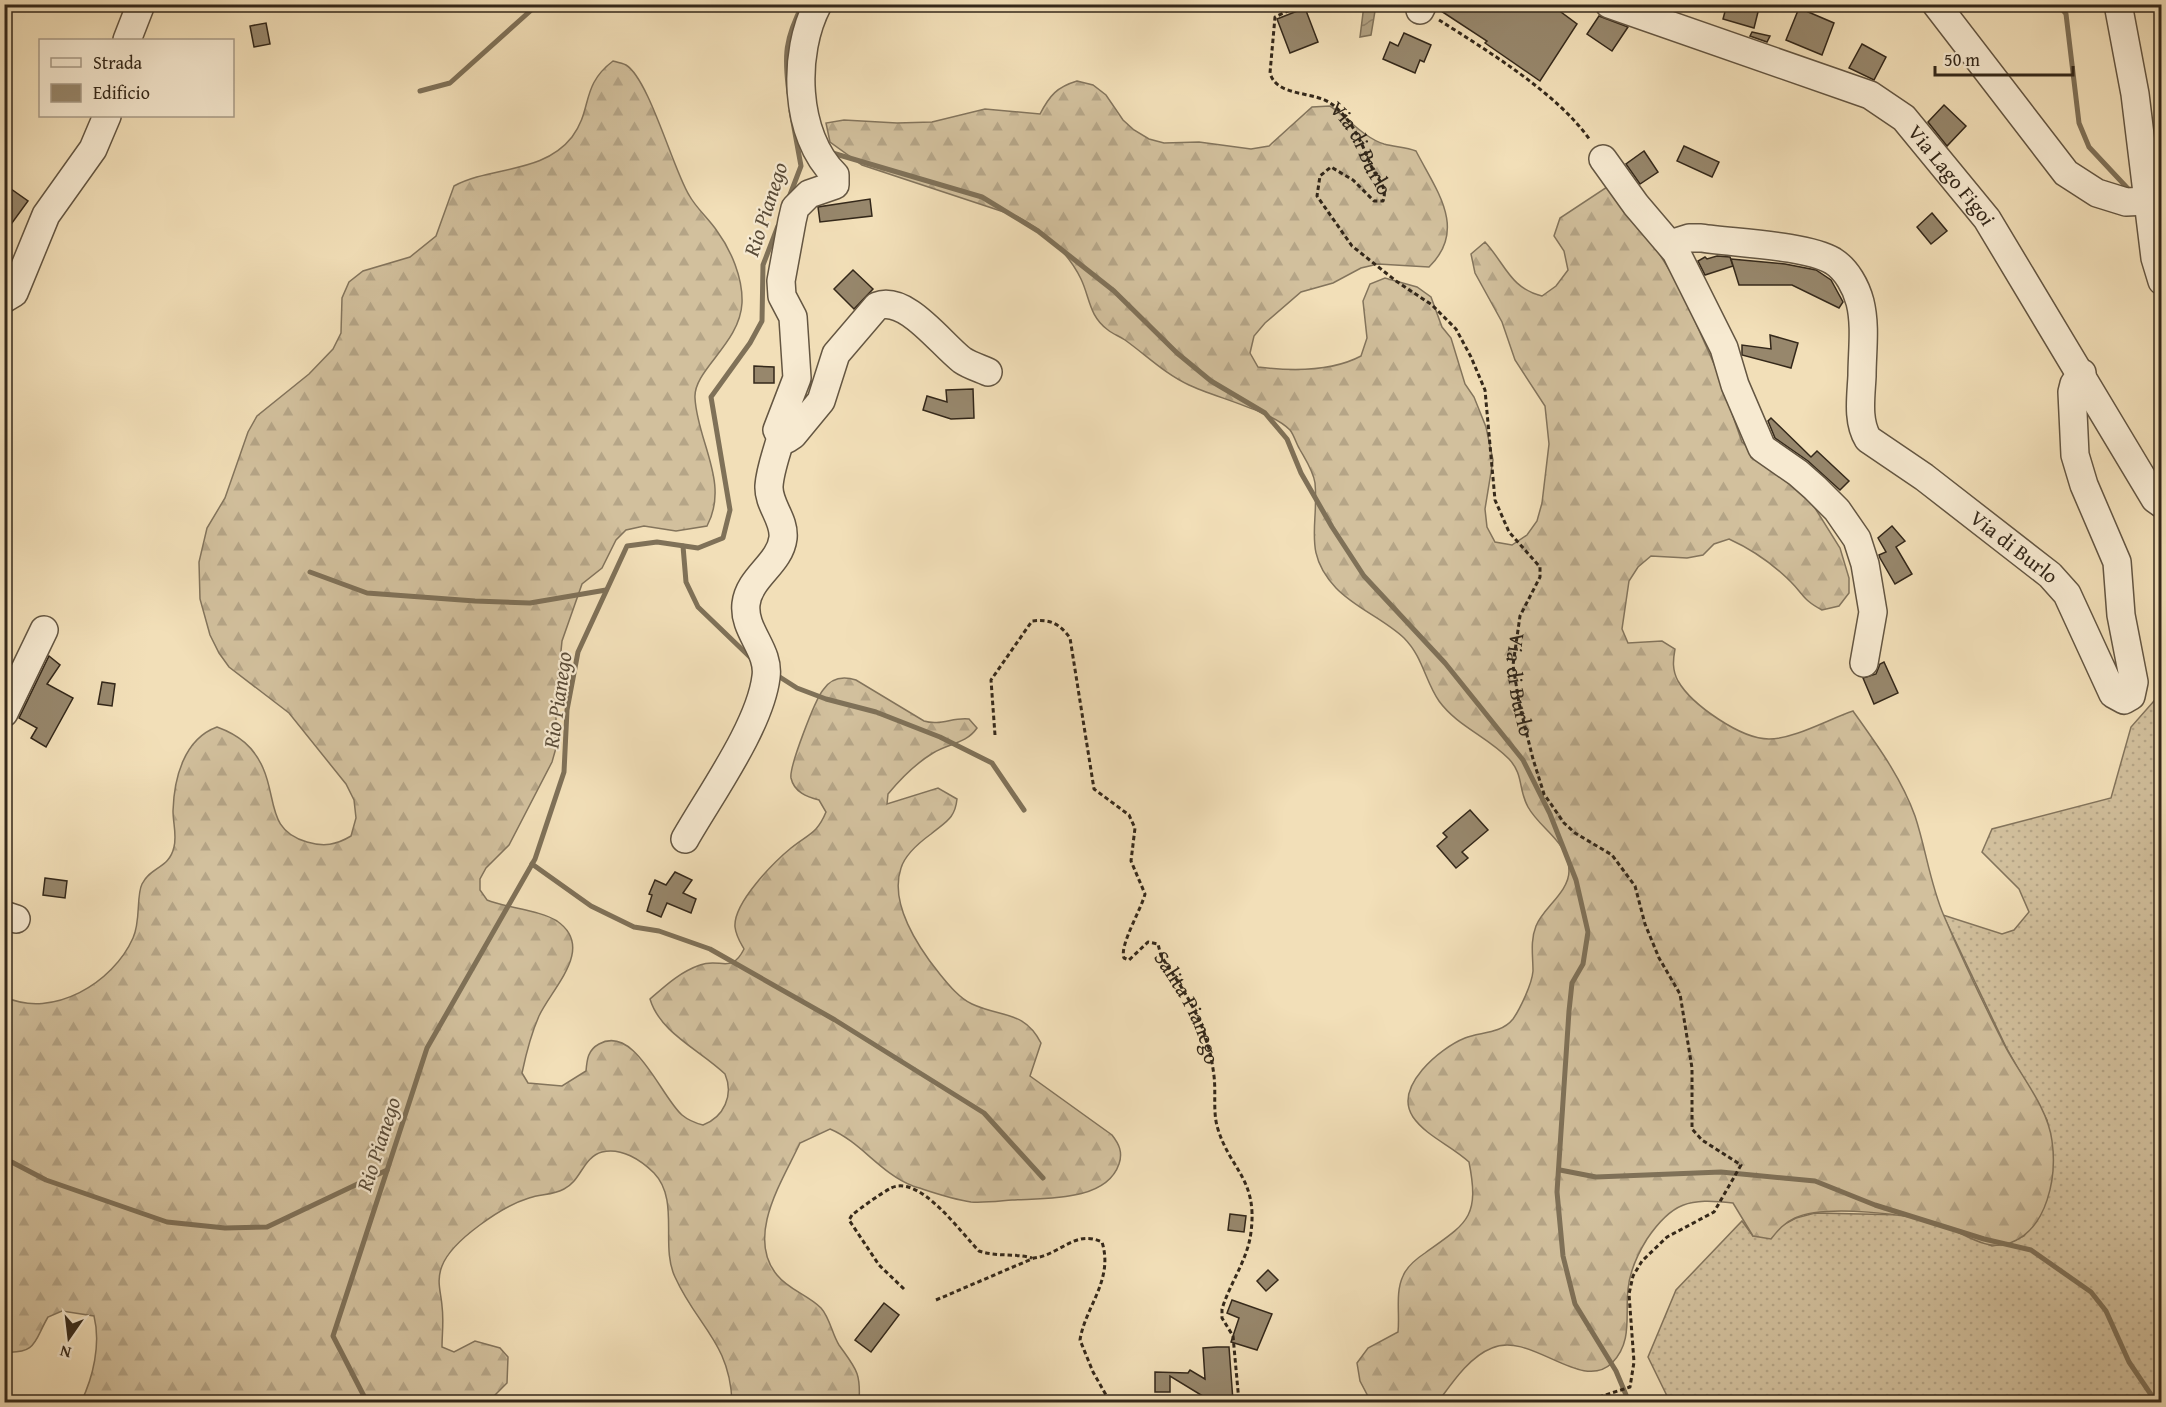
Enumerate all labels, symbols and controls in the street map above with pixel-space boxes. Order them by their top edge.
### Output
legend [39,39,234,117]
scale bar [1935,39,2073,77]
text: 50 m [1944,46,1980,73]
text: Strada [93,49,143,76]
text: Edificio [93,79,150,106]
street label: Via di Burlo [1323,93,1401,198]
street label: Via Lago Figoi [1901,118,2004,232]
water label: Rio Pianego [734,158,795,261]
street label: Via di Burlo [1964,502,2066,590]
street label: Via di Burlo [1498,631,1543,739]
water label: Rio Pianego [534,650,580,751]
street label: Salita Pianego [1147,944,1228,1067]
water label: Rio Pianego [347,1093,408,1196]
north arrow [39,1308,99,1368]
text: N [57,1340,73,1365]

